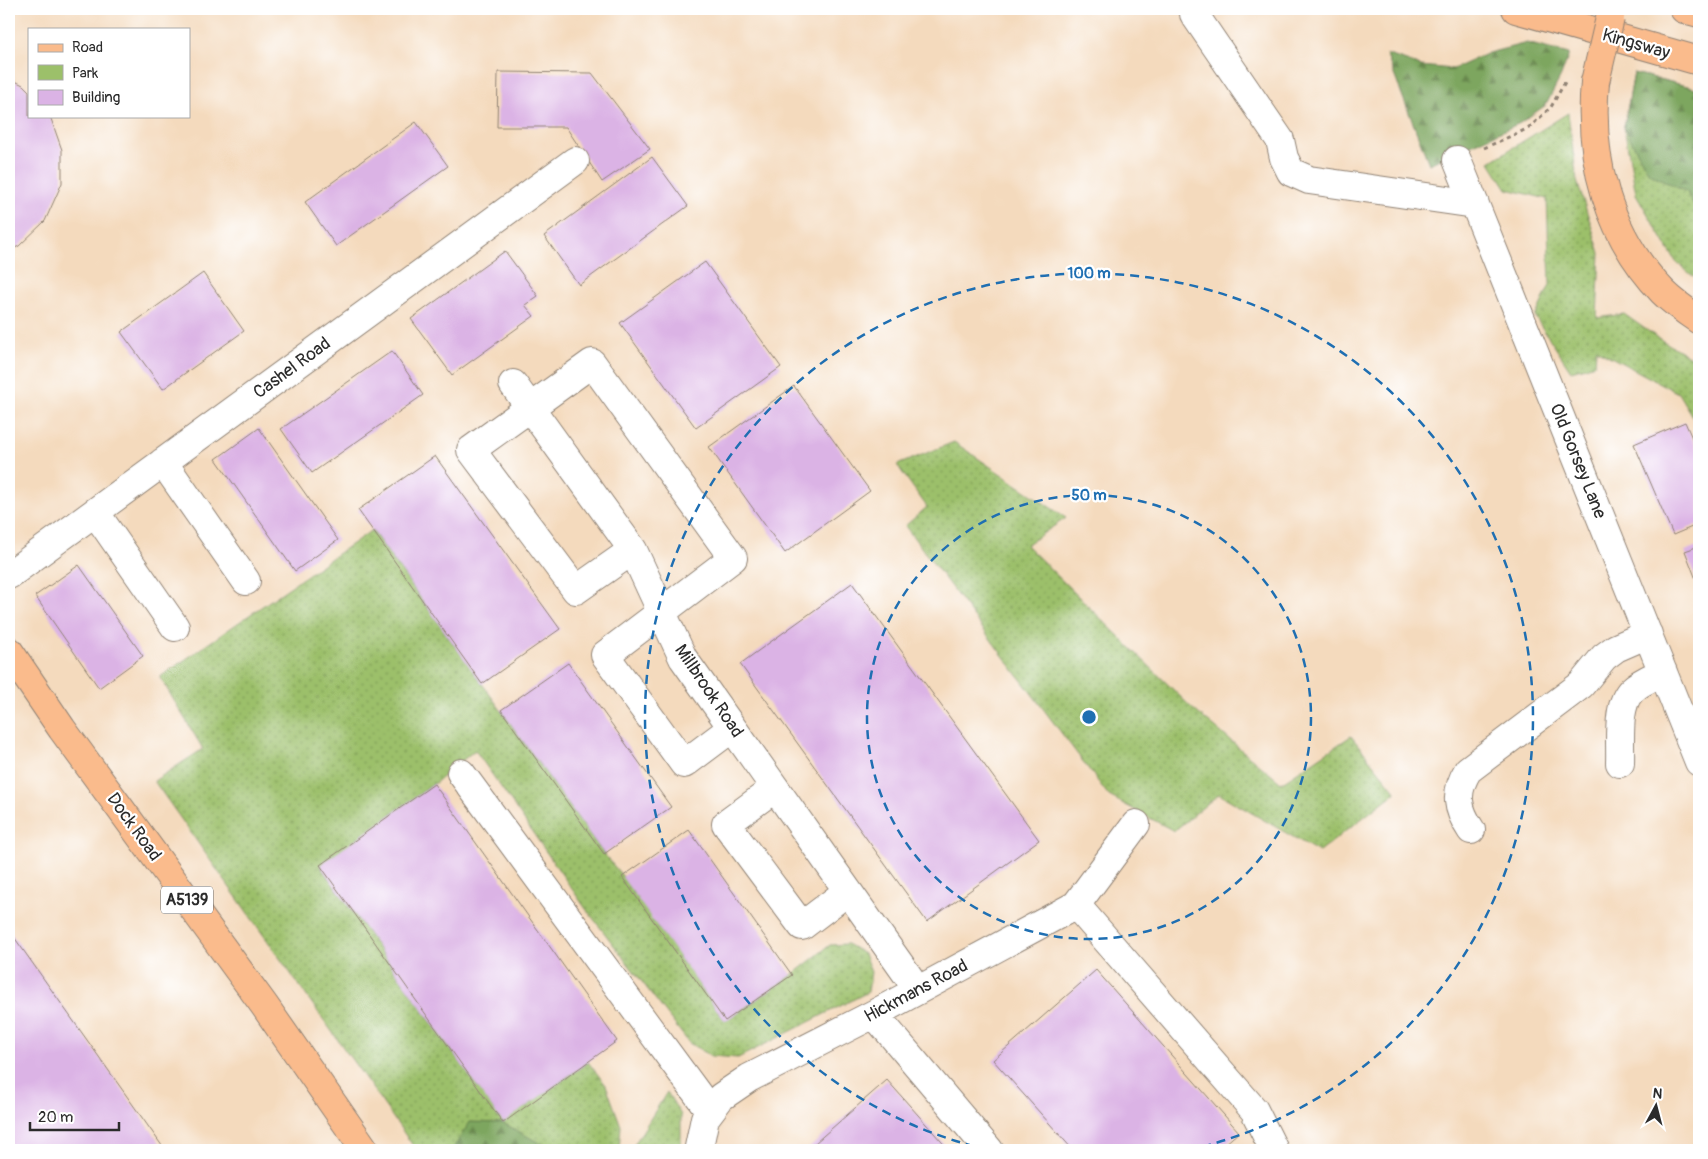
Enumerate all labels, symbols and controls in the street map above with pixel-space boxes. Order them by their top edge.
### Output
street label: Kingsway [1599,23,1673,65]
legend [28,28,190,118]
text: Road [72,38,103,57]
text: Park [72,64,99,83]
text: Building [72,88,120,107]
text: 100 m [1068,264,1110,283]
street label: Cashel Road [249,332,335,404]
street label: Old Gorsey Lane [1544,400,1612,522]
text: 50 m [1072,486,1106,505]
street label: Millbrook Road [669,640,749,742]
centre of rings [1080,708,1098,726]
street label: Dock Road [102,788,166,866]
road number: A5139 [161,886,213,914]
street label: Hickmans Road [860,954,972,1028]
north arrow [1630,1082,1680,1132]
text: N [1652,1085,1663,1103]
scale bar [30,1099,119,1131]
text: 20 m [38,1108,73,1127]

